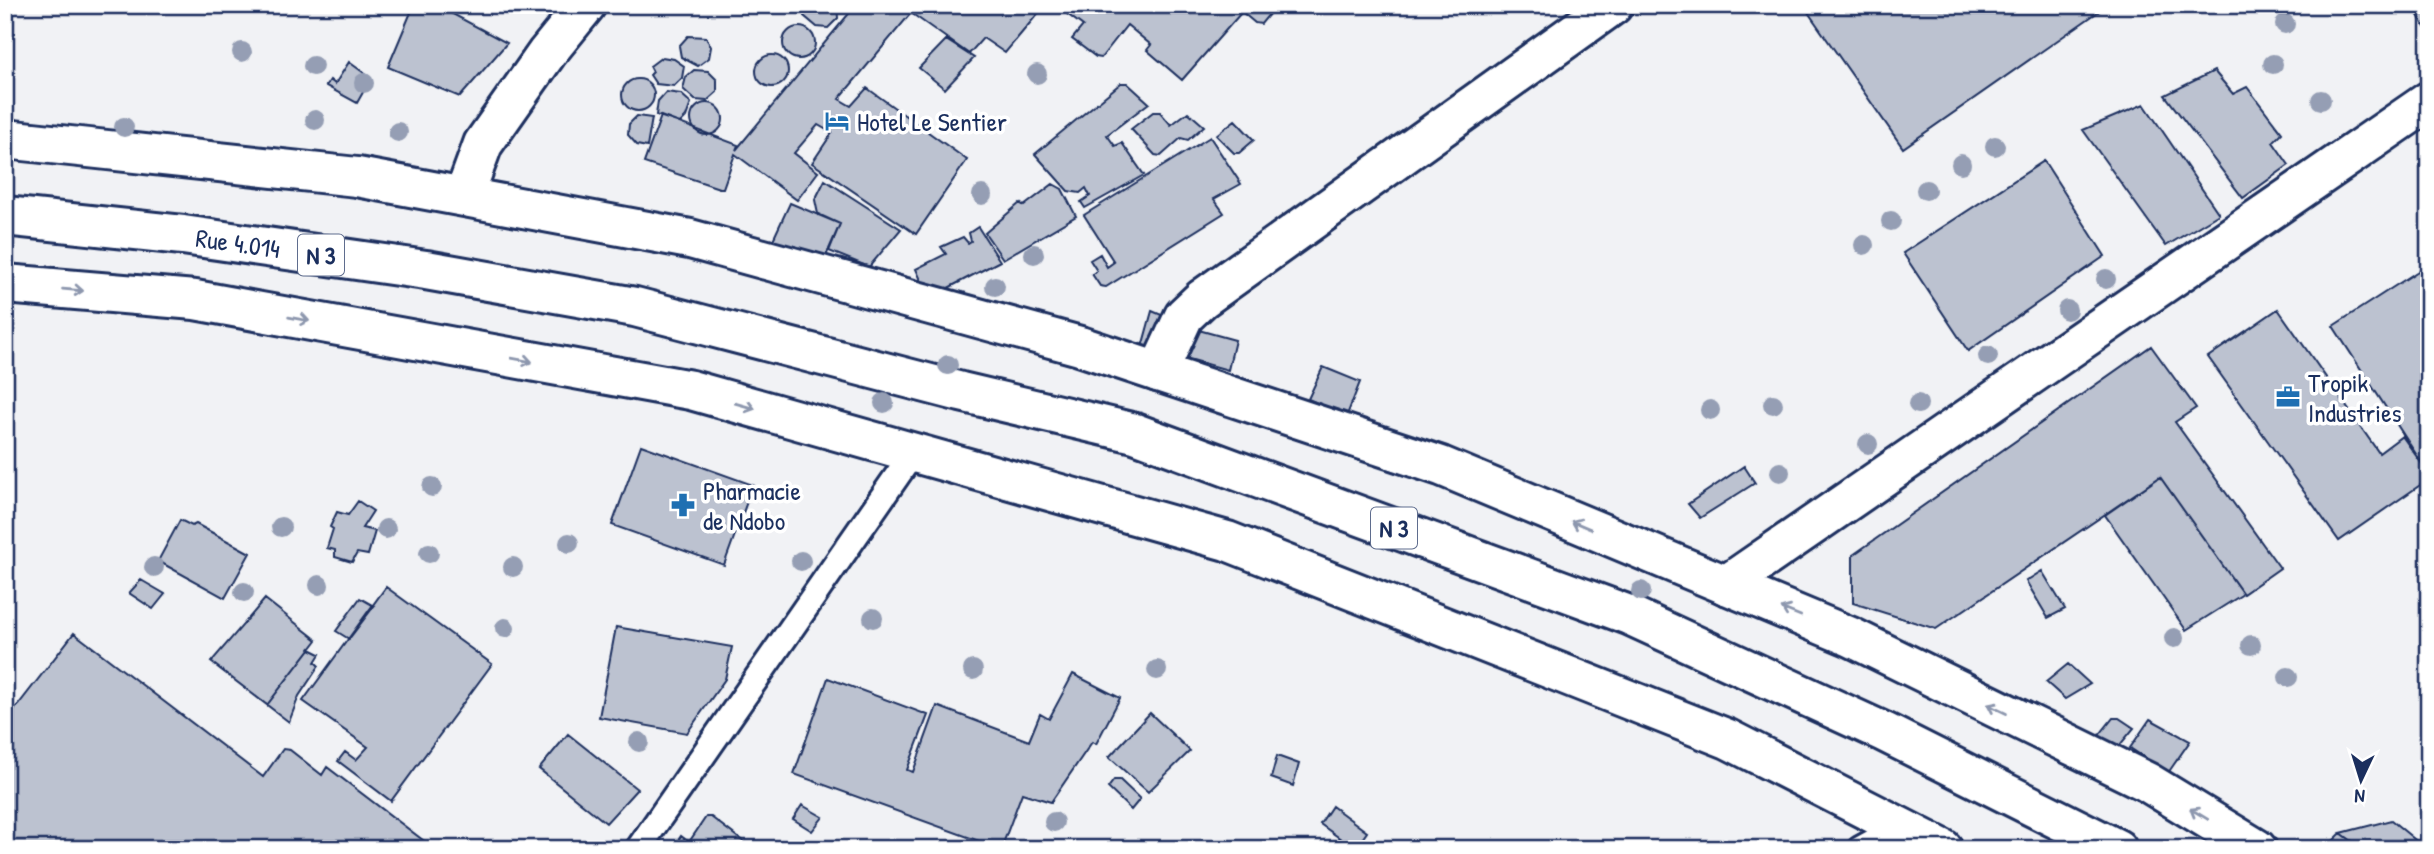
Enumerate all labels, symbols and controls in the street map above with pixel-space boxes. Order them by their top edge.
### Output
place label: Hotel Le Sentier [857,104,1007,139]
hotel icon: Hotel Le Sentier [823,107,851,135]
street label: Rue 4.014 [194,220,282,266]
road number: N 3 [298,234,344,276]
one-way arrow [61,284,84,297]
one-way arrow [287,313,310,326]
one-way arrow [511,353,533,367]
place label: Tropik Industries [2308,365,2402,430]
office icon: Tropik Industries [2274,383,2302,411]
one-way arrow [734,400,756,413]
place label: Pharmacie de Ndobo [703,473,801,538]
pharmacy icon: Pharmacie de Ndobo [669,491,697,519]
road number: N 3 [1371,508,1417,548]
one-way arrow [1571,518,1593,531]
one-way arrow [1781,605,1803,618]
one-way arrow [1987,701,2008,715]
north arrow [2326,746,2396,816]
text: N [2354,784,2366,810]
one-way arrow [2189,806,2209,820]

